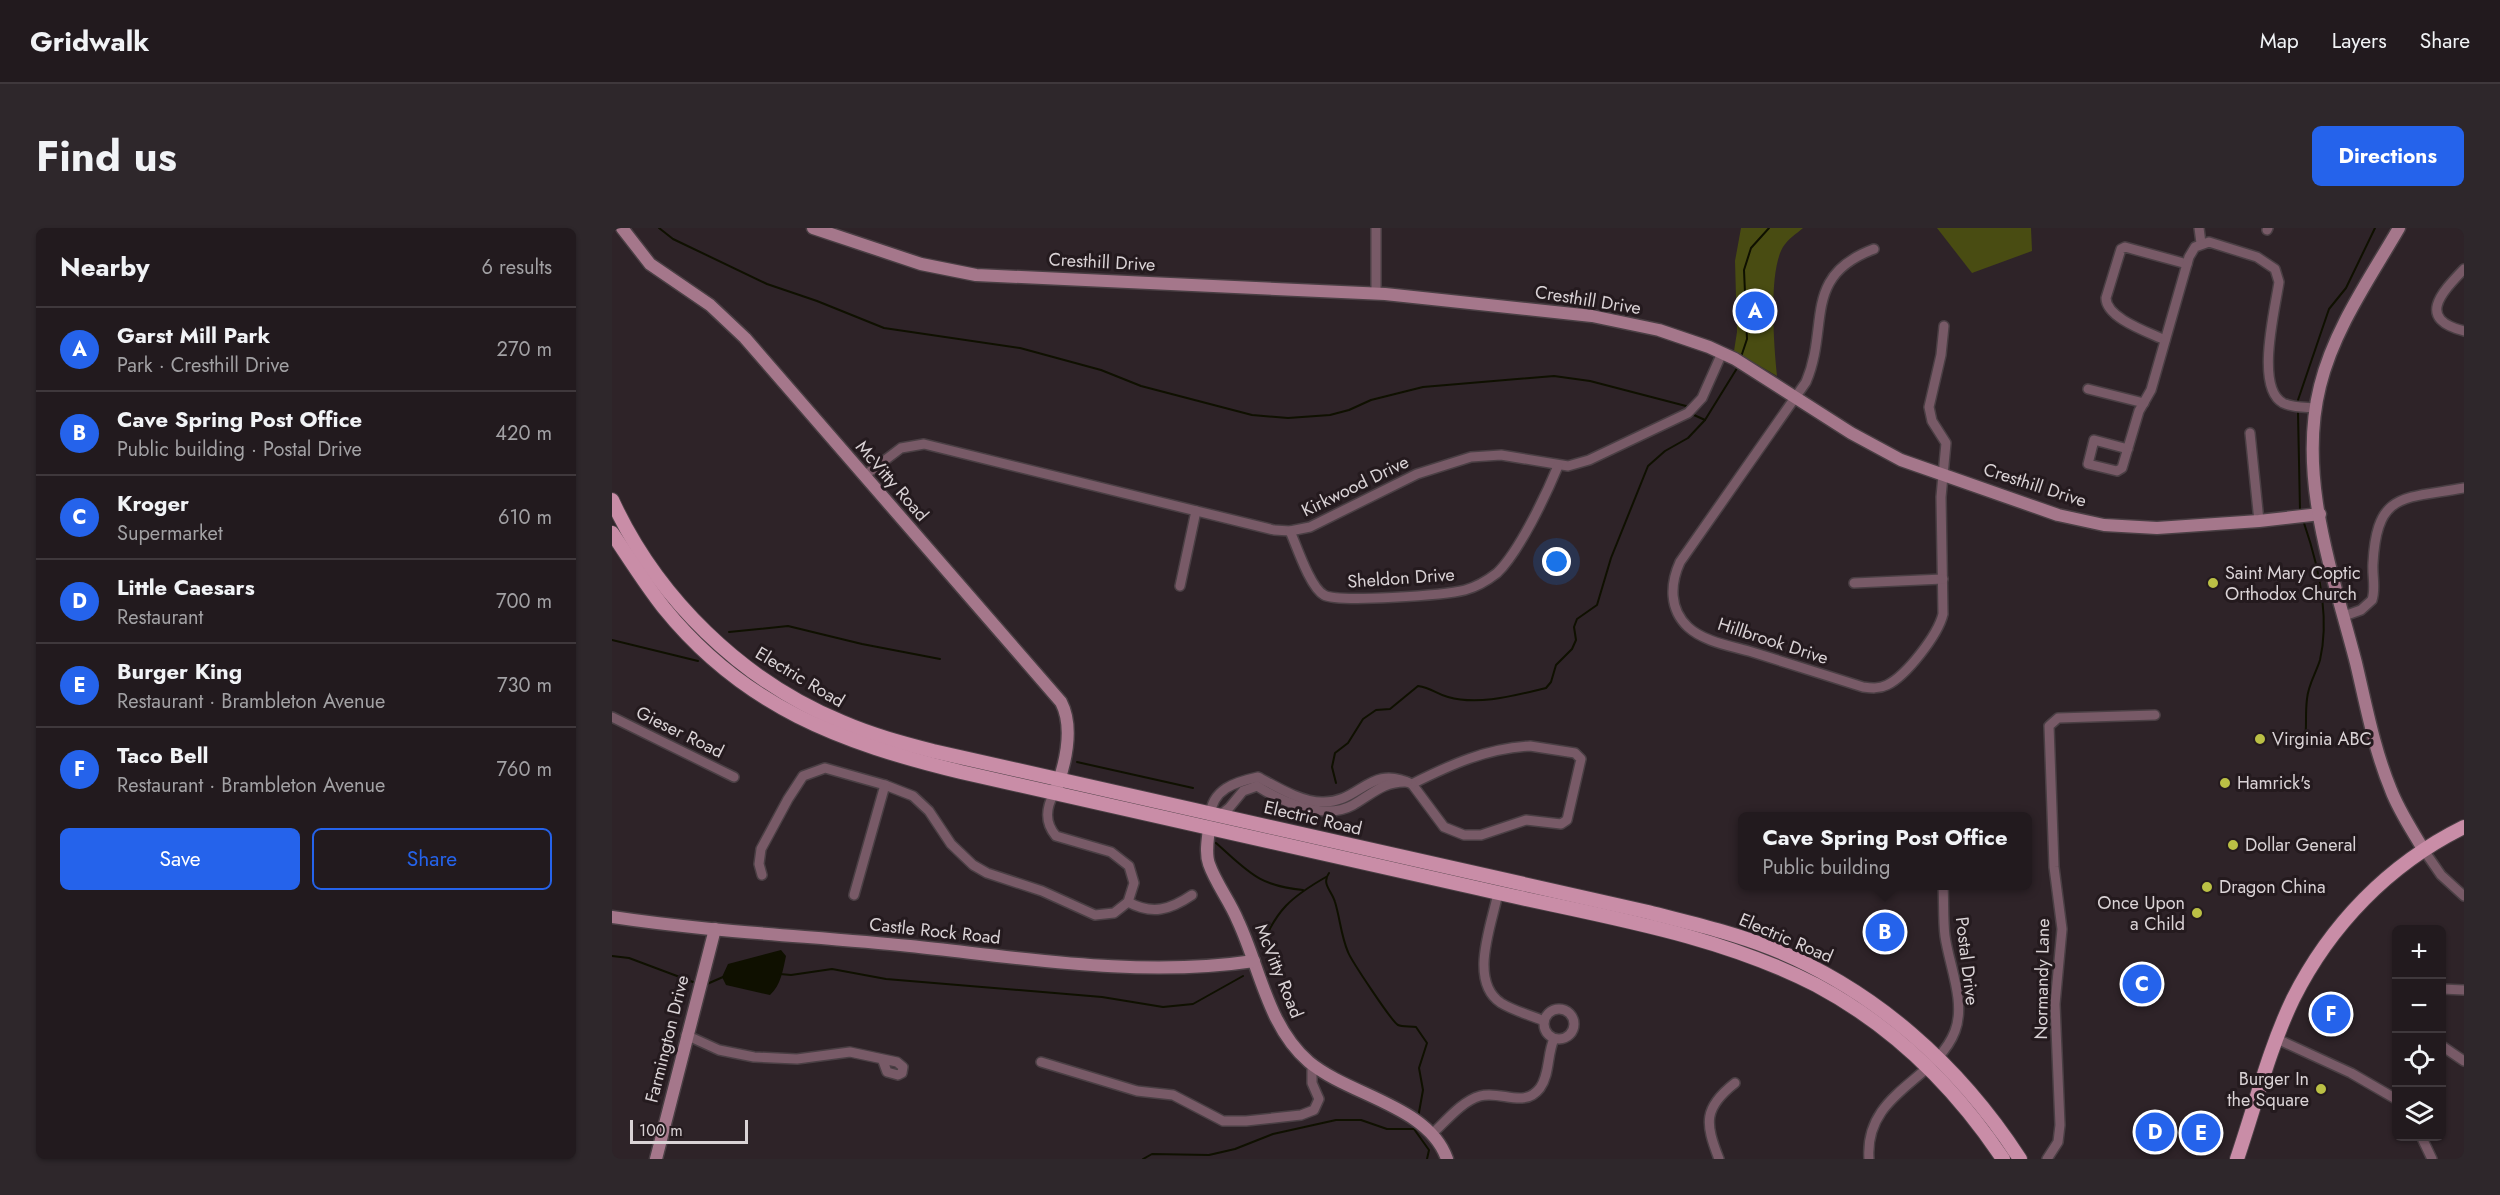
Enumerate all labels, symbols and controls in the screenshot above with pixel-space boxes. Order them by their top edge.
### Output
text: Gridwalk [30,21,149,62]
text: Map [2260,26,2299,56]
text: Layers [2332,26,2387,56]
text: Share [2420,26,2470,56]
text: Find us [36,126,177,187]
button: Directions [2312,126,2464,186]
street label: Cresthill Drive [1048,246,1156,278]
text: Nearby [60,248,149,286]
text: 6 results [482,253,552,282]
street label: Cresthill Drive [1533,279,1643,321]
pin: A [1736,288,1774,334]
text: Garst Mill Park [117,319,270,351]
text: A [72,335,87,364]
text: 270 m [497,335,552,364]
text: Park · Cresthill Drive [117,351,289,380]
text: Cave Spring Post Office [117,403,362,435]
text: B [73,419,86,448]
text: 420 m [495,419,552,448]
text: Public building · Postal Drive [117,435,362,464]
street label: McVitty Road [850,435,934,527]
street label: Kirkwood Drive [1297,449,1413,523]
street label: Cresthill Drive [1980,456,2090,514]
text: Kroger [117,487,189,519]
text: C [72,503,87,532]
text: 610 m [498,503,552,532]
text: Supermarket [117,519,223,548]
your location [1542,547,1571,576]
place label: Saint Mary Coptic Orthodox Church [2225,560,2361,607]
street label: Sheldon Drive [1346,561,1456,595]
text: Little Caesars [117,571,255,603]
marker: Saint Mary Coptic Orthodox Church [2206,576,2220,590]
text: D [72,587,87,616]
text: 700 m [496,587,552,616]
text: Restaurant [117,603,203,632]
street label: Hillbrook Drive [1714,611,1832,671]
street label: Electric Road [750,640,850,714]
text: Burger King [117,655,242,687]
text: E [73,671,86,700]
text: 730 m [497,671,552,700]
text: Restaurant · Brambleton Avenue [117,687,385,716]
street label: Gieser Road [632,700,728,764]
place label: Virginia ABC [2272,726,2372,752]
marker: Virginia ABC [2253,732,2267,746]
text: Taco Bell [117,739,209,771]
text: F [74,755,85,784]
text: 760 m [496,755,552,784]
place label: Hamrick's [2237,770,2311,796]
text: Restaurant · Brambleton Avenue [117,771,385,800]
marker: Hamrick's [2218,776,2232,790]
street label: Electric Road [1261,794,1365,842]
popup [1738,812,2032,890]
text: Cave Spring Post Office [1762,821,2008,853]
button: Save [60,828,300,890]
button: Share [312,828,552,890]
place label: Dollar General [2245,832,2357,858]
marker: Dollar General [2226,838,2240,852]
text: Public building [1762,853,1890,882]
place label: Dragon China [2219,874,2326,900]
marker: Dragon China [2200,880,2214,894]
place label: Once Upon a Child [2097,890,2185,937]
marker: Once Upon a Child [2190,906,2204,920]
street label: Electric Road [1735,907,1837,969]
pin: B [1866,910,1904,954]
street label: Castle Rock Road [868,911,1002,951]
street label: Postal Drive [1949,915,1985,1007]
street label: Normandy Lane [2028,918,2056,1040]
street label: McVitty Road [1248,920,1310,1022]
map controls [2392,925,2446,1141]
button: + [2392,925,2446,979]
pin: C [2122,962,2162,1006]
street label: Farmington Drive [639,972,695,1106]
button: − [2392,979,2446,1033]
pin: F [2312,992,2350,1036]
button: locate [2392,1033,2446,1087]
place label: Burger In the Square [2227,1066,2309,1113]
marker: Burger In the Square [2314,1082,2328,1096]
button: layers [2392,1087,2446,1141]
pin: D [2136,1110,2174,1154]
pin: E [2182,1110,2220,1156]
scale bar [630,1117,748,1144]
text: 100 m [639,1119,683,1142]

